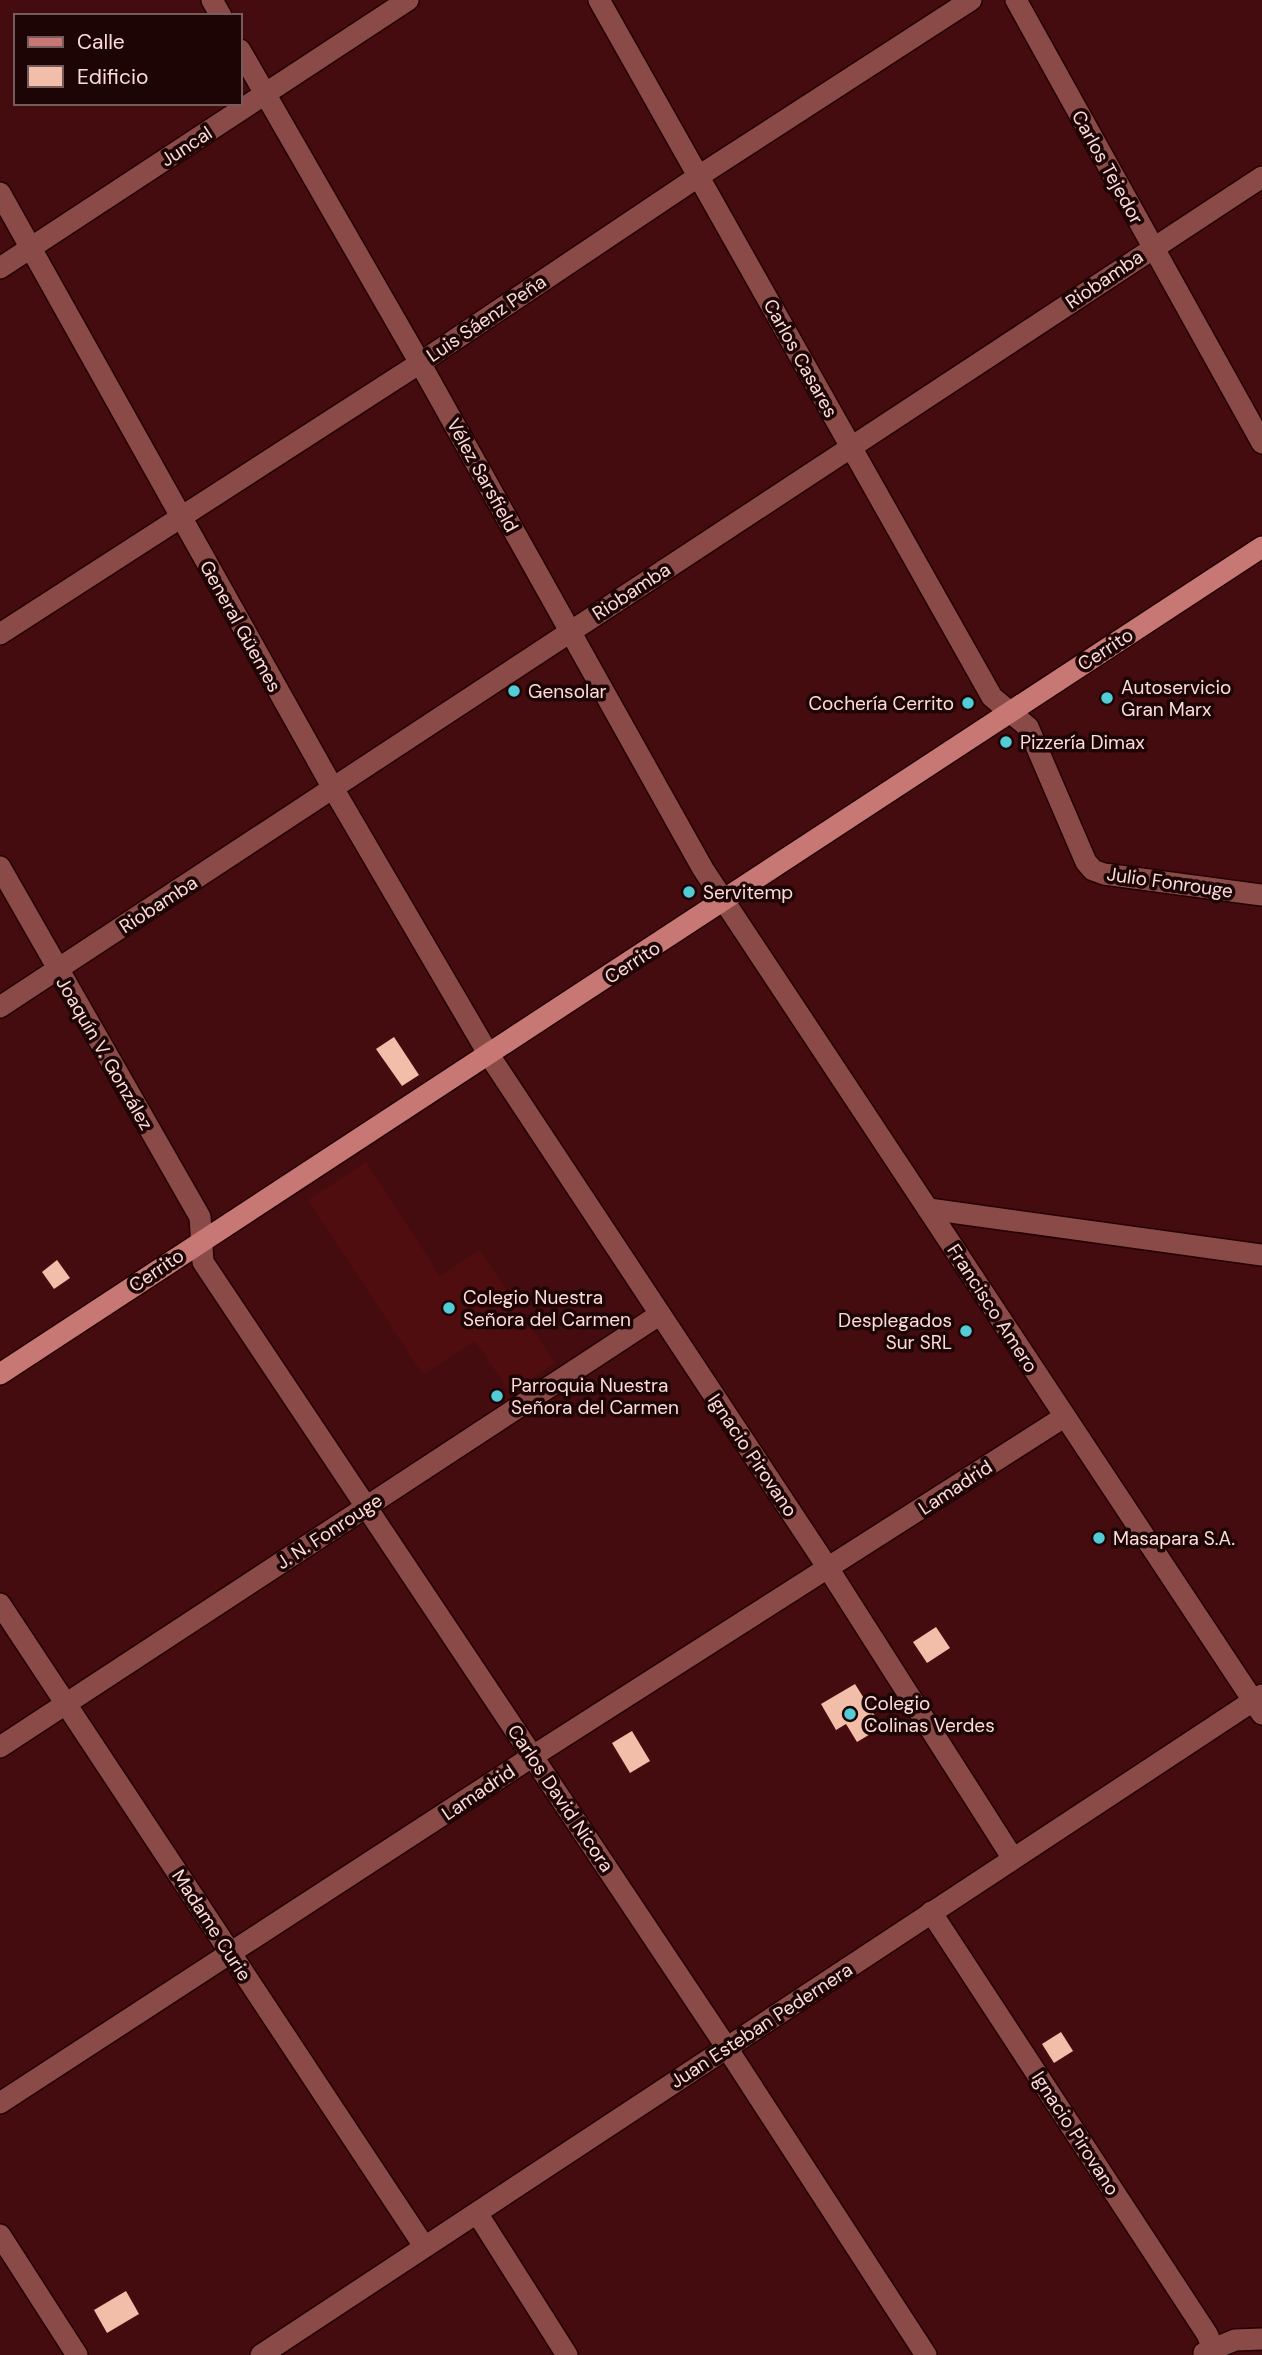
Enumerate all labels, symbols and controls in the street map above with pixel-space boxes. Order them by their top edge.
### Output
legend [14,14,242,105]
text: Calle [77,28,125,56]
text: Edificio [77,63,148,91]
street label: Carlos Tejedor [1066,106,1149,229]
street label: Juncal [156,120,217,172]
street label: Riobamba [1061,244,1148,315]
street label: Luis Sáenz Peña [422,269,551,368]
street label: Carlos Casares [758,294,843,422]
street label: Vélez Sarsfield [441,414,524,537]
street label: General Güemes [194,556,287,697]
street label: Riobamba [587,557,675,626]
street label: Cerrito [1073,622,1138,677]
place label: Autoservicio Gran Marx [1121,675,1231,722]
place label: Gensolar [528,679,607,704]
marker: Gensolar [506,683,522,699]
marker: Autoservicio Gran Marx [1099,690,1115,706]
place label: Cochería Cerrito [808,691,954,716]
marker: Cochería Cerrito [960,695,976,711]
place label: Pizzería Dimax [1020,730,1145,755]
marker: Pizzería Dimax [998,734,1014,750]
street label: Julio Fonrouge [1105,861,1235,904]
street label: Riobamba [114,870,202,939]
place label: Servitemp [703,880,793,905]
marker: Servitemp [681,884,697,900]
street label: Cerrito [600,935,665,990]
street label: Joaquín V. González [50,972,159,1135]
street label: Francisco Amero [942,1239,1044,1378]
street label: Cerrito [124,1243,189,1298]
place label: Colegio Nuestra Señora del Carmen [463,1285,631,1332]
marker: Colegio Nuestra Señora del Carmen [441,1300,457,1316]
place label: Desplegados Sur SRL [838,1308,952,1355]
marker: Desplegados Sur SRL [958,1323,974,1339]
place label: Parroquia Nuestra Señora del Carmen [511,1373,679,1420]
marker: Parroquia Nuestra Señora del Carmen [489,1388,505,1404]
street label: Ignacio Pirovano [702,1389,803,1522]
street label: Lamadrid [914,1454,997,1521]
street label: J. N. Fonrouge [271,1488,387,1575]
place label: Masapara S.A. [1113,1526,1235,1551]
marker: Masapara S.A. [1091,1530,1107,1546]
place label: Colegio Colinas Verdes [864,1691,995,1738]
marker: Colegio Colinas Verdes [842,1706,858,1722]
street label: Carlos David Nicora [502,1720,619,1877]
street label: Lamadrid [437,1759,520,1826]
street label: Madame Curie [166,1865,257,1986]
street label: Juan Esteban Pedernera [665,1957,857,2094]
street label: Ignacio Pirovano [1026,2066,1125,2200]

